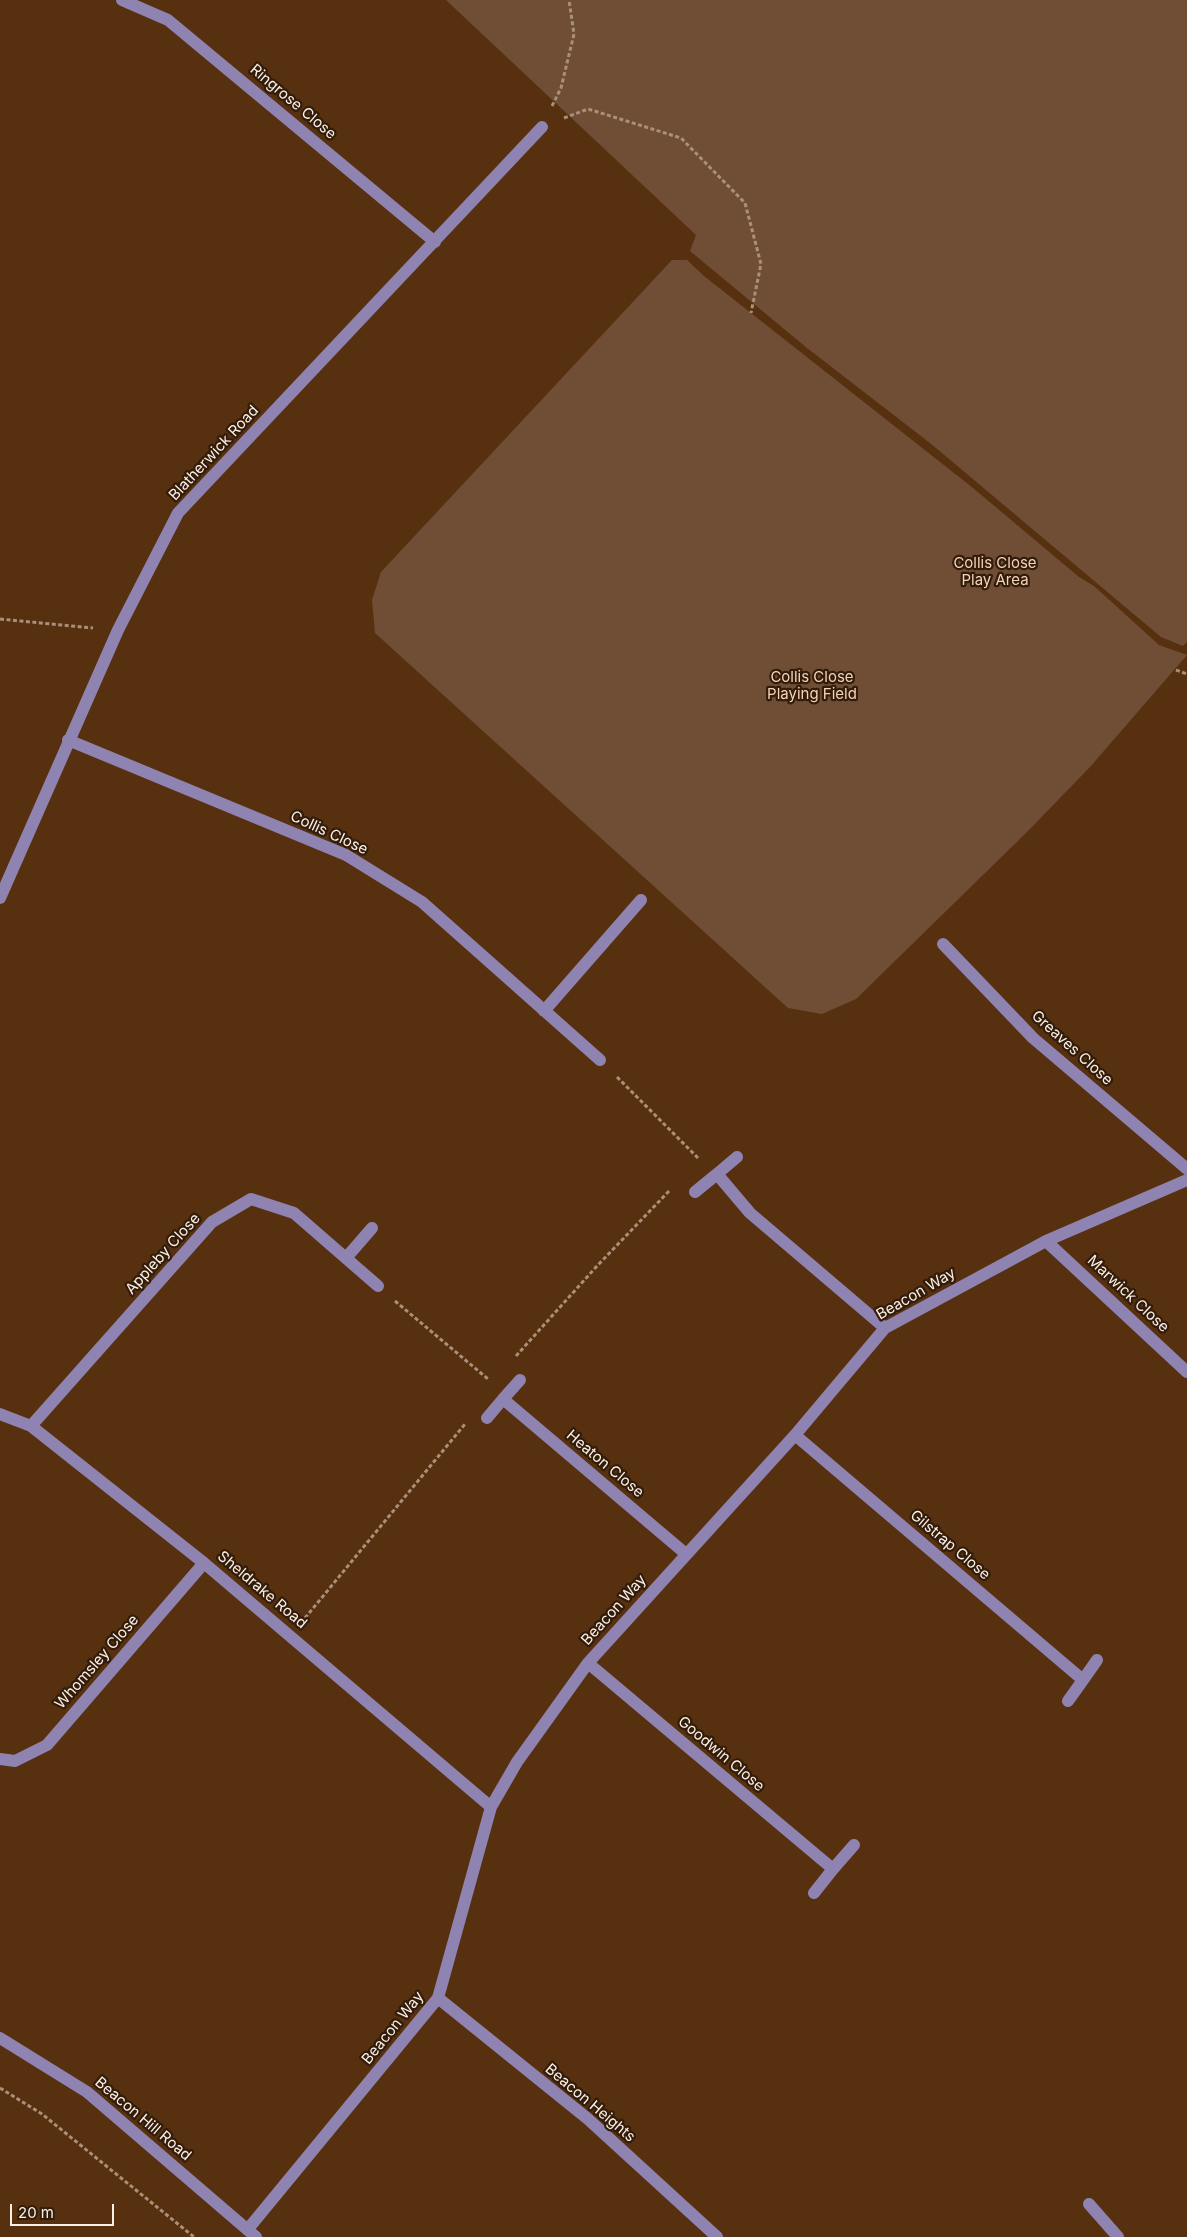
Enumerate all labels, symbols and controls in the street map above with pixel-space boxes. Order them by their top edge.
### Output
street label: Ringrose Close [246,61,340,143]
street label: Blatherwick Road [165,402,263,504]
park label: Collis Close Play Area [953,554,1037,589]
park label: Collis Close Playing Field [767,668,857,703]
street label: Collis Close [287,807,371,859]
street label: Greaves Close [1028,1007,1116,1089]
street label: Appleby Close [122,1210,204,1298]
street label: Marwick Close [1083,1252,1173,1336]
street label: Beacon Way [873,1264,959,1324]
street label: Heaton Close [563,1426,647,1502]
street label: Gilstrap Close [906,1506,994,1584]
street label: Sheldrake Road [214,1547,310,1633]
street label: Beacon Way [578,1571,650,1649]
street label: Whomsley Close [51,1611,143,1713]
street label: Goodwin Close [674,1713,768,1795]
street label: Beacon Way [358,1988,428,2068]
street label: Beacon Heights [541,2060,639,2146]
street label: Beacon Hill Road [91,2073,195,2165]
scale bar [12,2194,116,2226]
text: 20 m [18,2203,54,2222]

